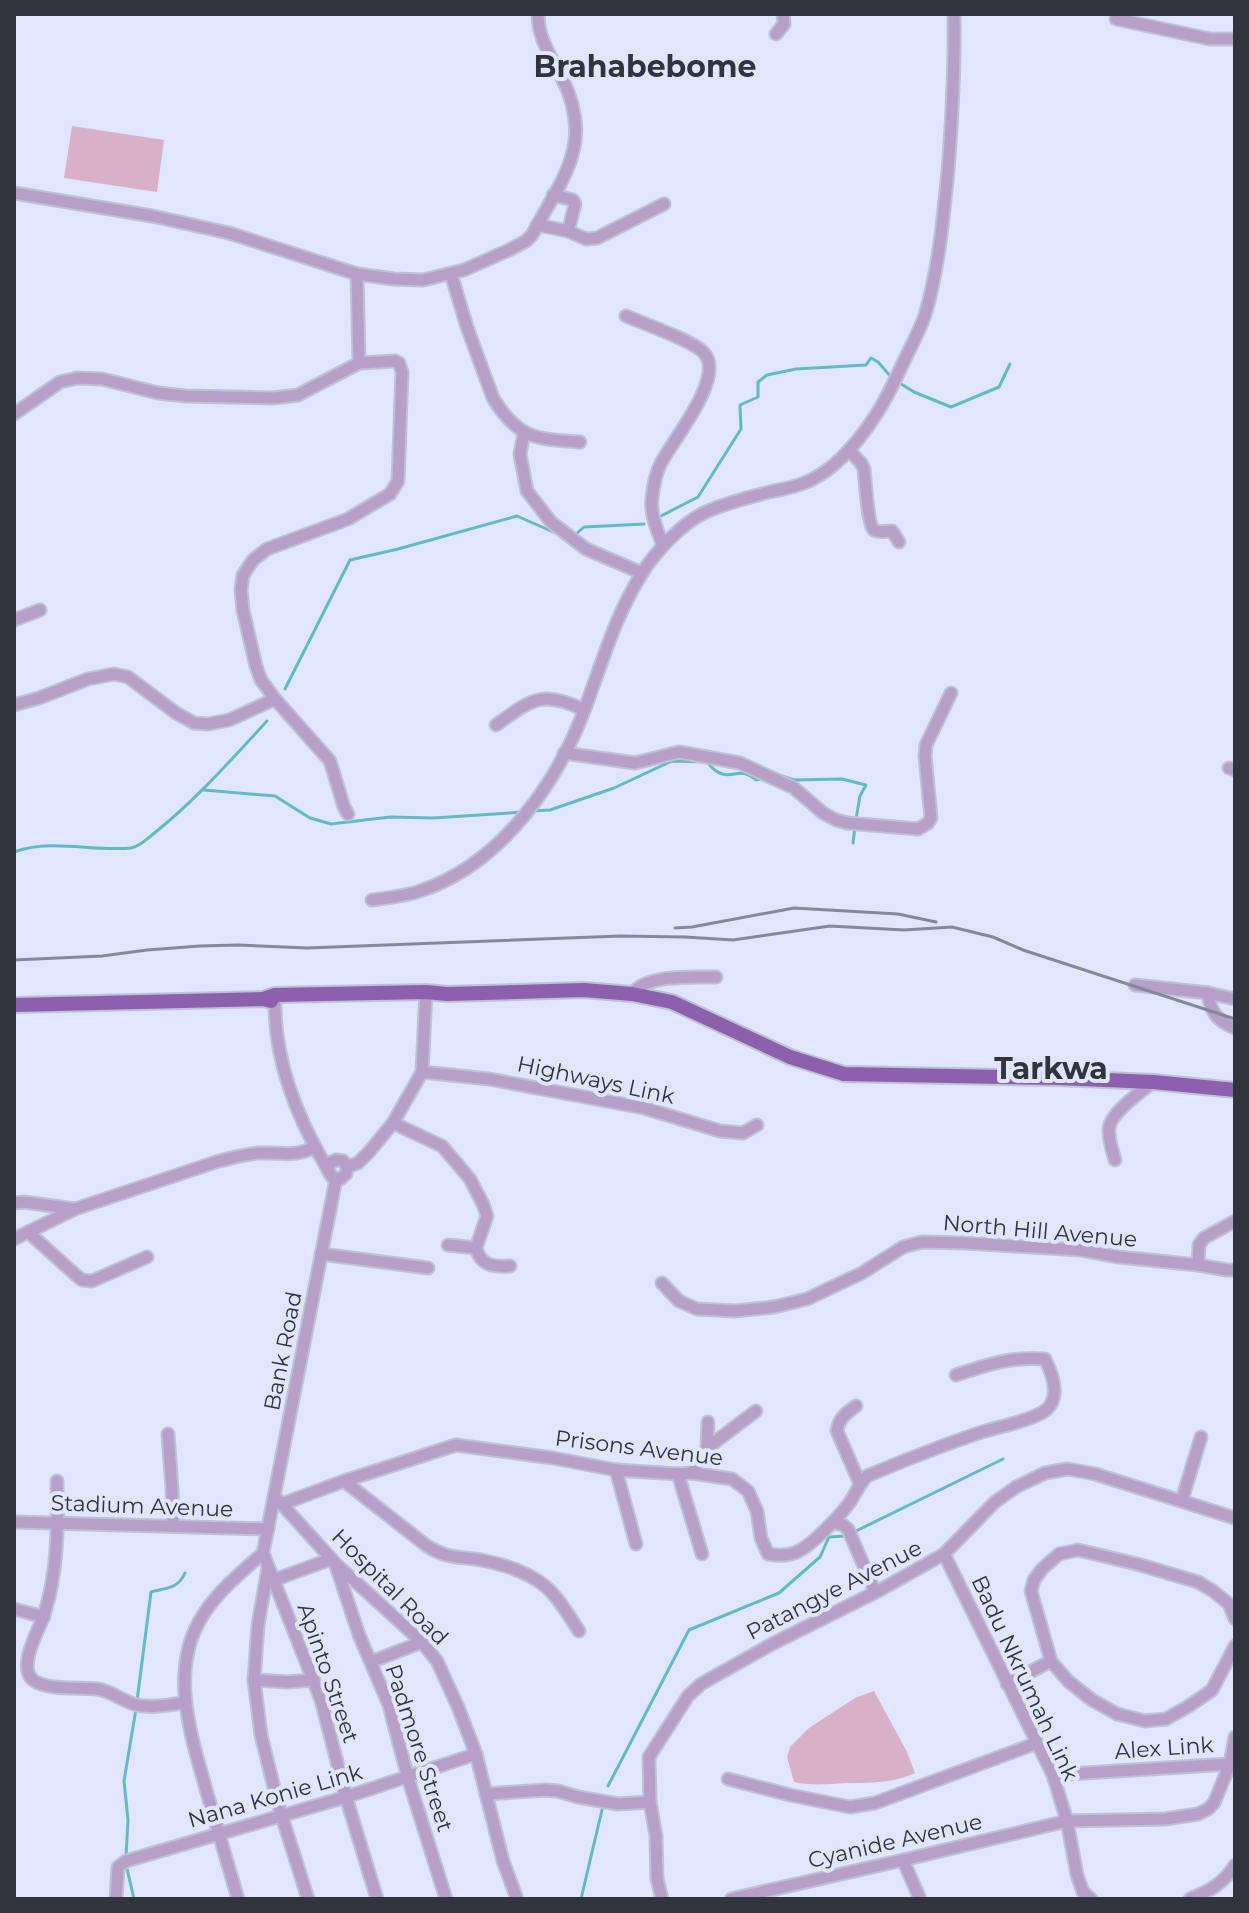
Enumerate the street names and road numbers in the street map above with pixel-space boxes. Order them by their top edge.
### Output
street label: Highways Link [515,1050,678,1110]
street label: North Hill Avenue [942,1209,1138,1253]
street label: Bank Road [258,1289,308,1413]
street label: Prisons Avenue [554,1424,724,1472]
street label: Stadium Avenue [50,1489,234,1523]
street label: Hospital Road [326,1523,454,1651]
street label: Patangye Avenue [742,1534,926,1646]
street label: Badu Nkrumah Link [966,1571,1085,1786]
street label: Apinto Street [291,1600,365,1747]
street label: Padmore Street [379,1661,459,1835]
street label: Alex Link [1114,1731,1215,1765]
street label: Nana Konie Link [185,1758,366,1834]
street label: Cyanide Avenue [805,1808,985,1874]

